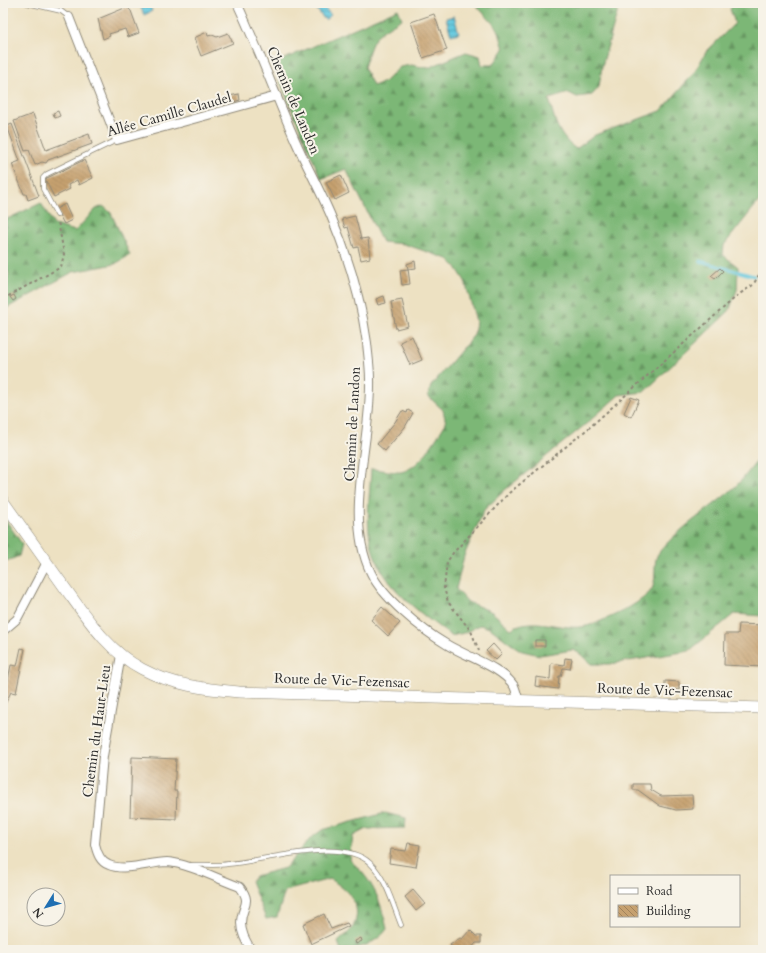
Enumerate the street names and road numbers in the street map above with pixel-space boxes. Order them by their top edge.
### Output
street label: Chemin de Landon [262,43,325,157]
street label: Allée Camille Claudel [105,87,234,141]
street label: Chemin de Landon [340,366,365,482]
street label: Chemin du Haut-Lieu [78,663,115,799]
street label: Route de Vic-Fezensac [274,669,410,692]
street label: Route de Vic-Fezensac [597,679,733,702]

